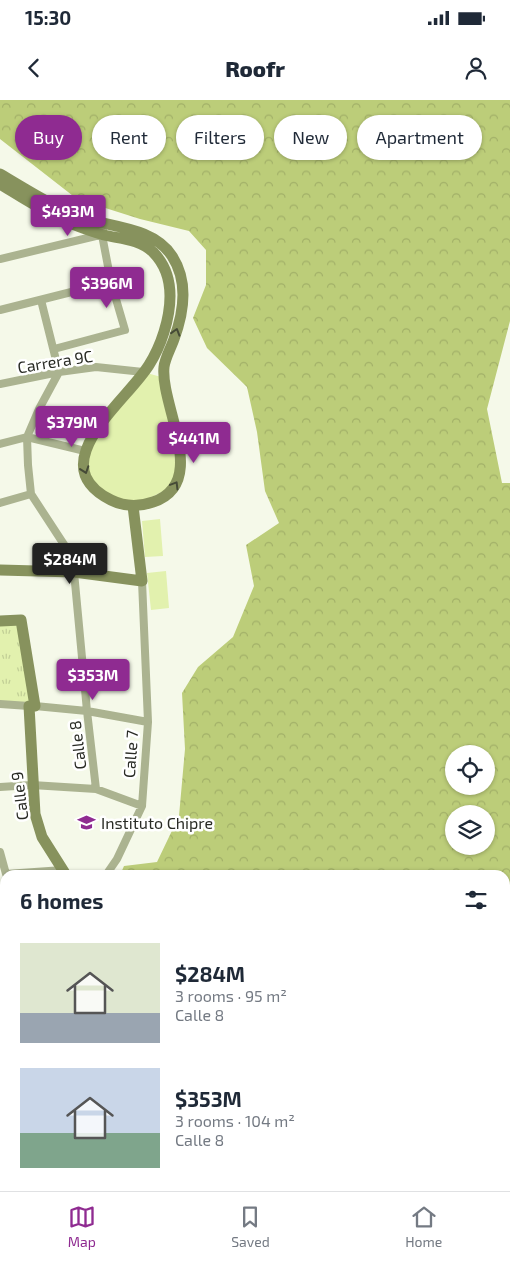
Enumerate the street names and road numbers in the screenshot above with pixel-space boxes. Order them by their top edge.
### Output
street label: Carrera 9C [16,346,94,376]
street label: Calle 8 [65,719,89,771]
street label: Calle 7 [119,730,141,778]
street label: Calle 9 [7,771,31,821]

